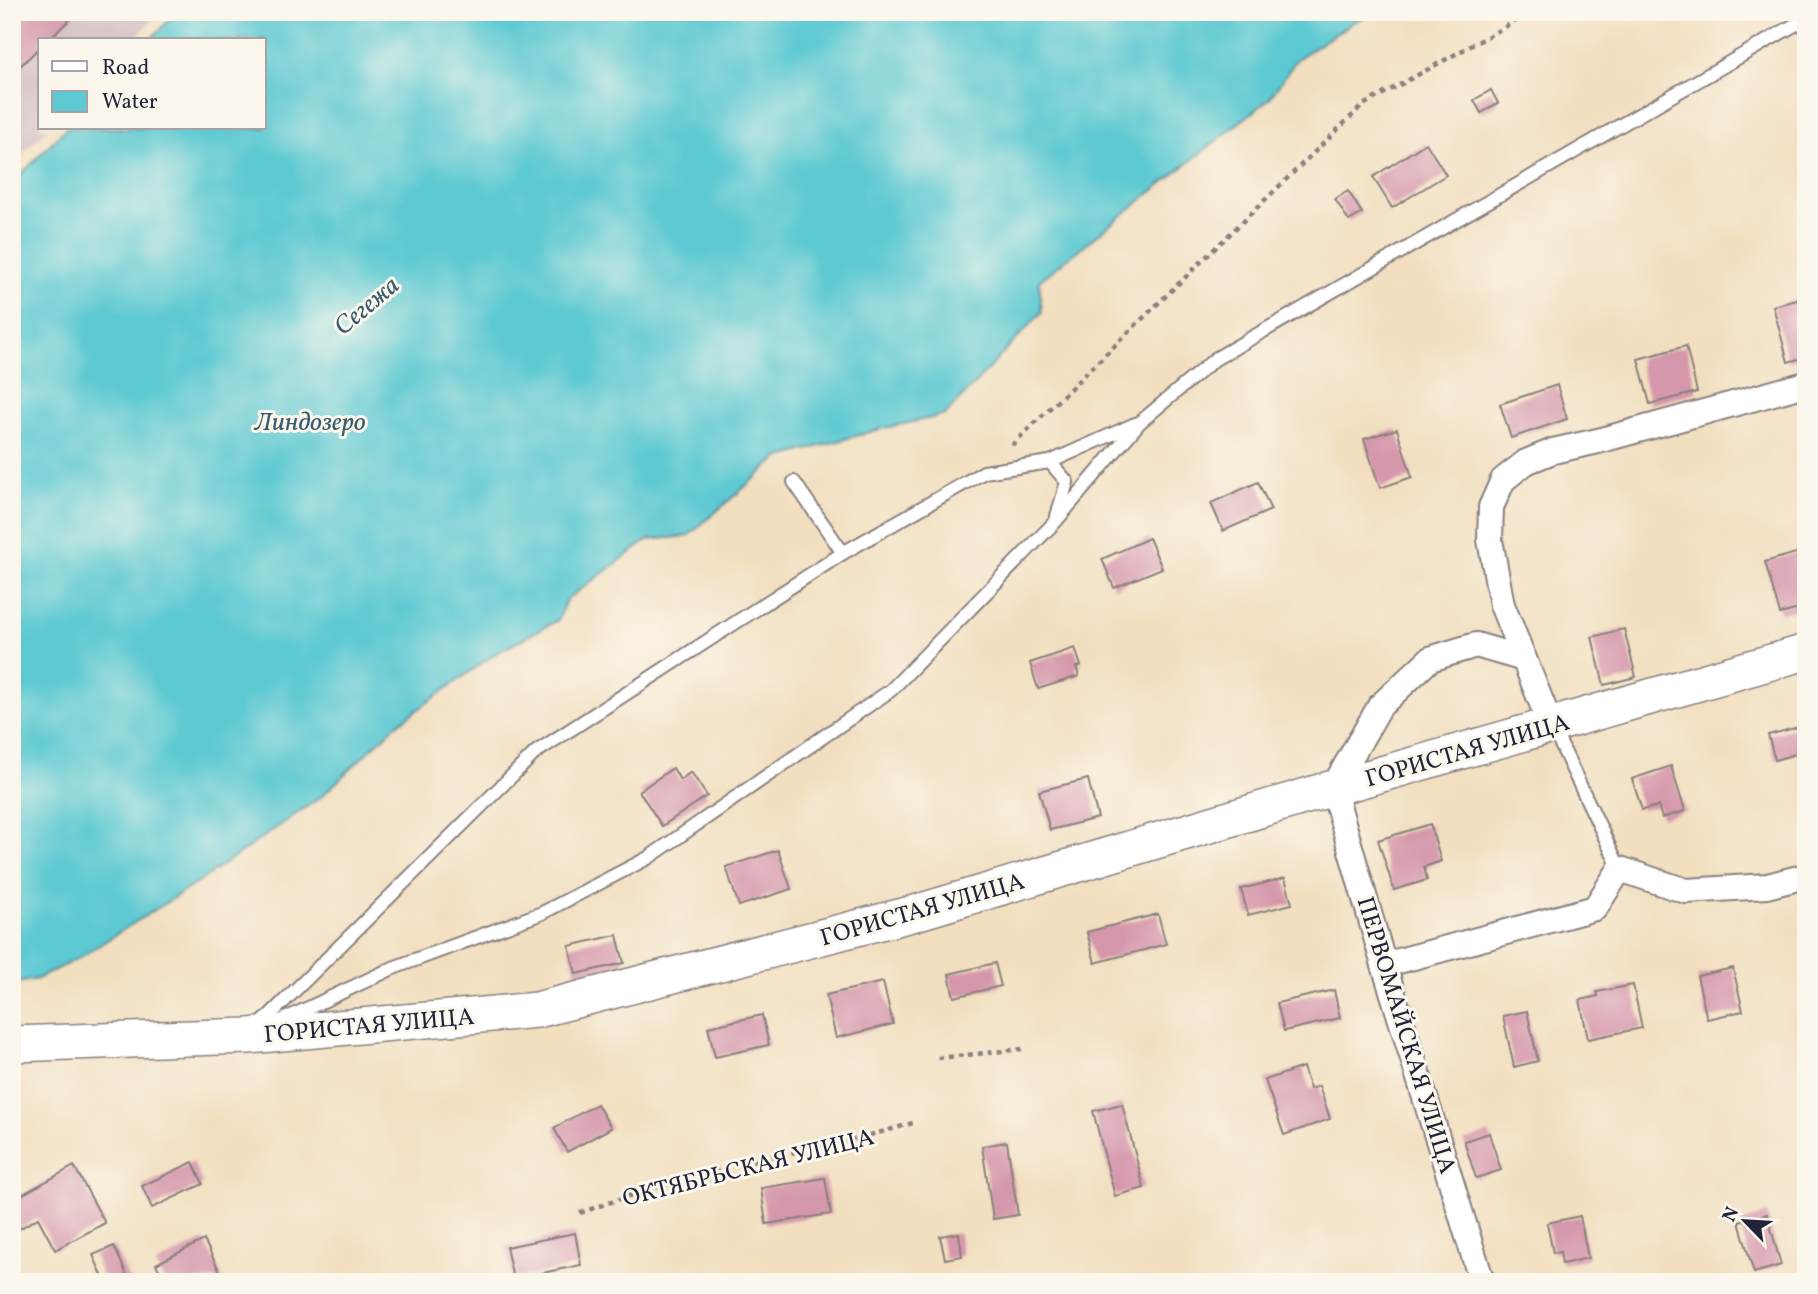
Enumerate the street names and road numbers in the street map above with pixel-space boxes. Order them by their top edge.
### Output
street label: ГОРИСТАЯ УЛИЦА [1361,706,1574,797]
street label: ГОРИСТАЯ УЛИЦА [816,865,1029,956]
street label: ПЕРВОМАЙСКАЯ УЛИЦА [1347,893,1463,1178]
street label: ГОРИСТАЯ УЛИЦА [263,1001,476,1053]
street label: ОКТЯБРЬСКАЯ УЛИЦА [619,1121,878,1217]

